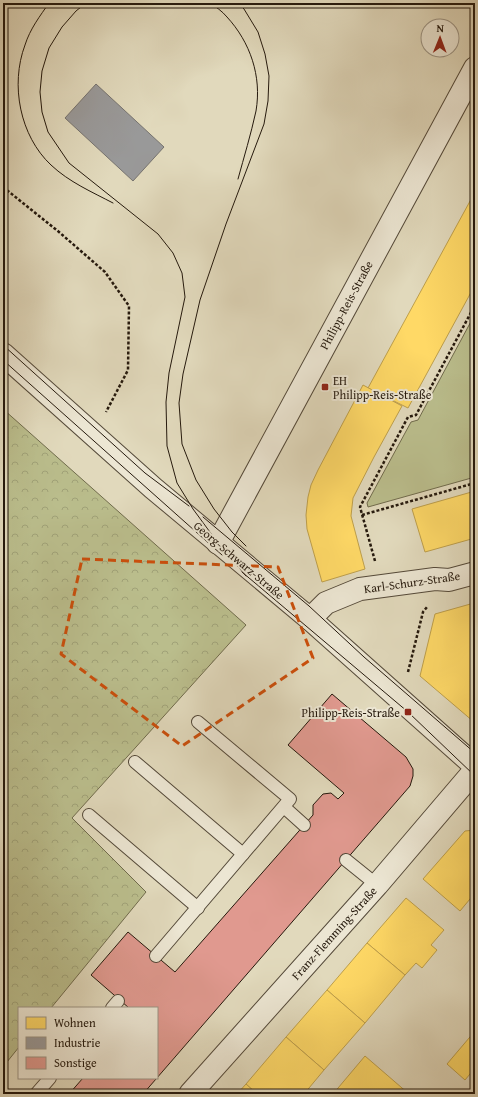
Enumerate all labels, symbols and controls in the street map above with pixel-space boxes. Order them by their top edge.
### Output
north arrow [420,18,460,58]
text: N [436,20,445,36]
street label: Philipp-Reis-Straße [315,257,377,352]
place label: EH Philipp-Reis-Straße [333,372,432,403]
marker: EH Philipp-Reis-Straße [320,382,330,392]
street label: Georg-Schwarz-Straße [190,517,288,603]
street label: Karl-Schurz-Straße [363,567,462,597]
place label: Philipp-Reis-Straße [302,704,400,721]
marker: Philipp-Reis-Straße [403,707,413,717]
street label: Franz-Flemming-Straße [287,882,381,983]
legend [18,1007,158,1079]
text: Wohnen [54,1014,96,1031]
text: Industrie [54,1034,101,1051]
text: Sonstige [54,1054,97,1071]

